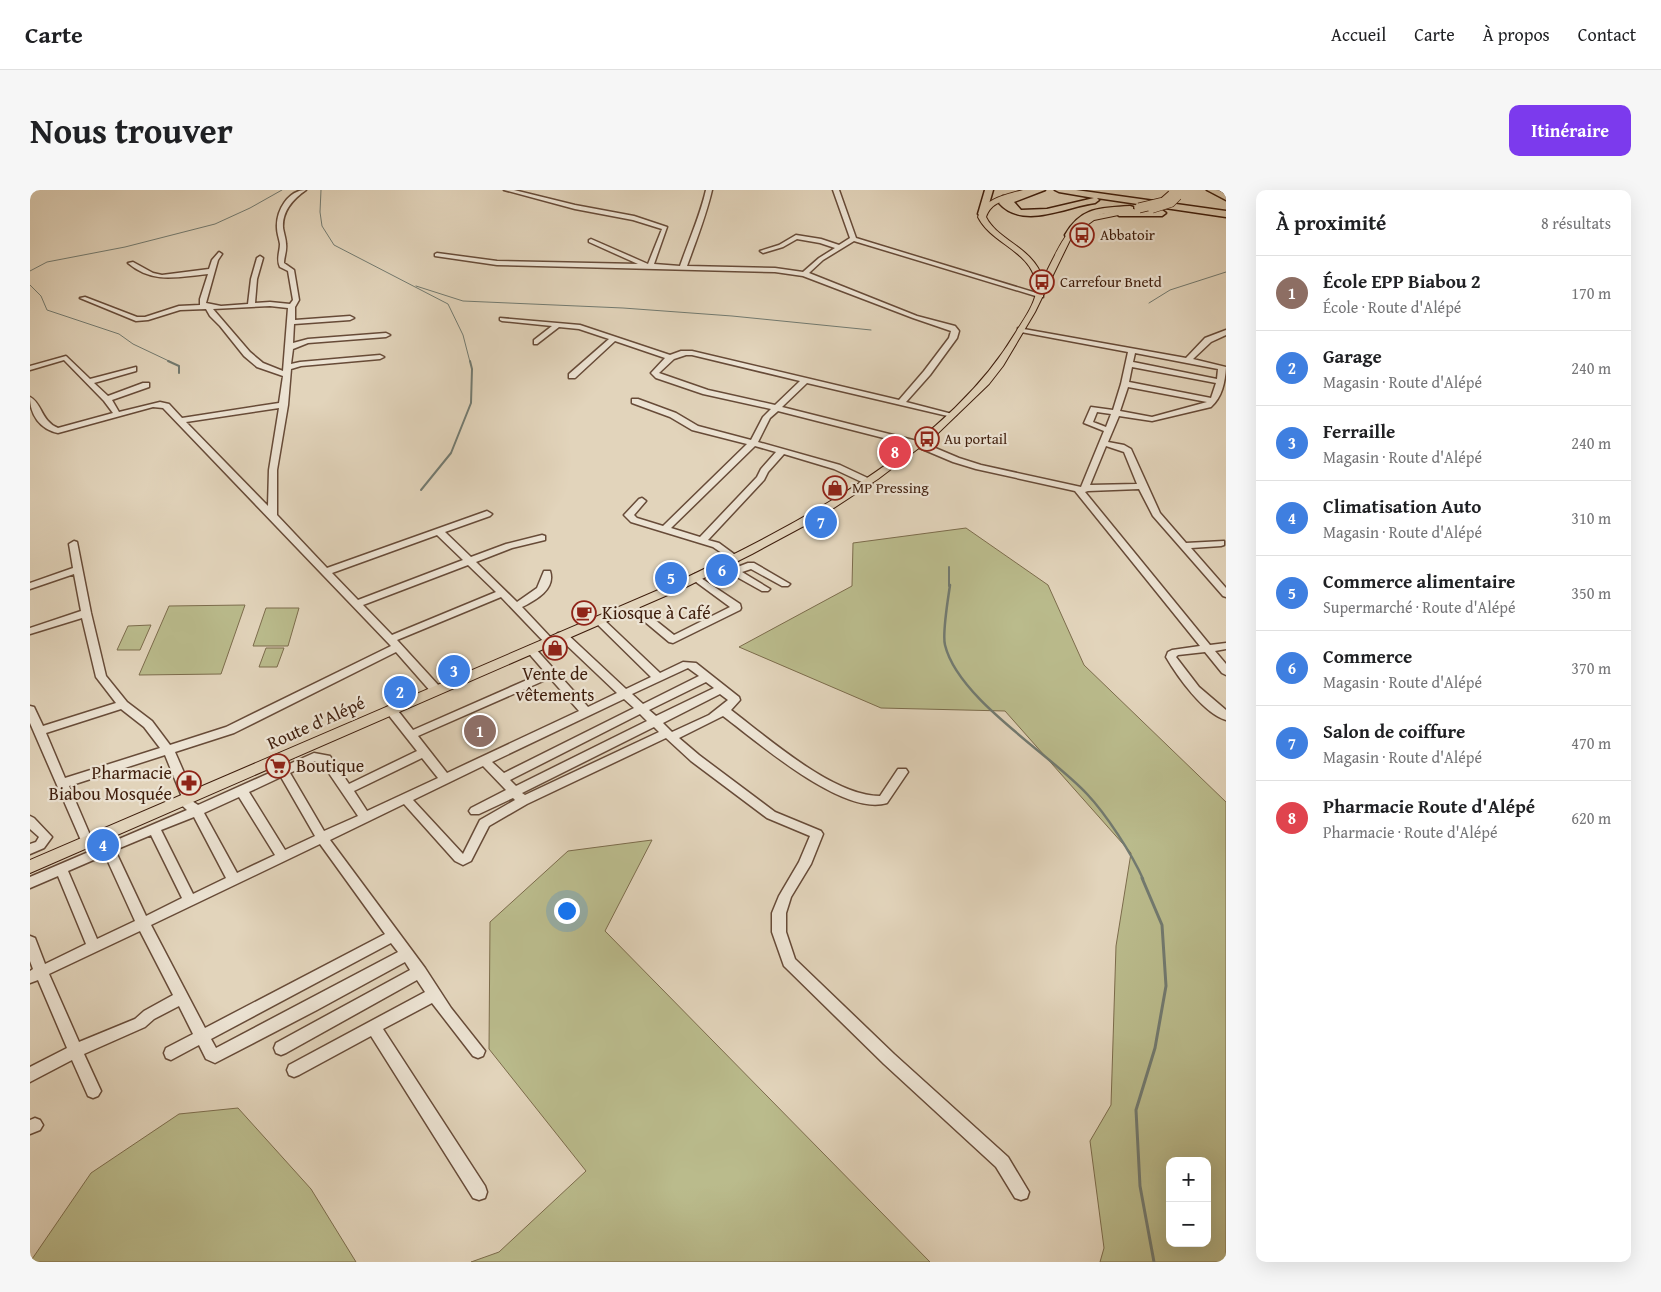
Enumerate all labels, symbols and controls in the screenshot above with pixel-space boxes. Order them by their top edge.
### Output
text: Carte [25,17,83,52]
text: Accueil [1331,21,1386,48]
text: Carte [1414,21,1455,48]
text: À propos [1483,21,1550,48]
text: Contact [1578,21,1636,48]
text: Nous trouver [30,105,233,156]
button: Itinéraire [1509,105,1631,156]
text: À proximité [1276,207,1386,238]
text: 8 résultats [1541,211,1611,235]
bus stop icon: Abbatoir [1069,222,1095,248]
place label: Abbatoir [1100,224,1155,245]
text: École EPP Biabou 2 [1323,267,1481,295]
bus stop icon: Carrefour Bnetd [1029,269,1055,295]
place label: Carrefour Bnetd [1060,271,1162,292]
text: 1 [1288,281,1296,305]
text: 170 m [1571,281,1611,305]
text: École · Route d'Alépé [1323,295,1461,319]
text: Garage [1323,342,1382,370]
text: 2 [1288,356,1296,380]
text: 240 m [1571,356,1611,380]
text: Magasin · Route d'Alépé [1323,370,1482,394]
text: Ferraille [1323,417,1395,445]
bus stop icon: Au portail [914,426,940,452]
place label: Au portail [944,428,1007,449]
text: 3 [1288,431,1296,455]
text: 240 m [1571,431,1611,455]
pin: 8 [879,433,911,471]
text: Magasin · Route d'Alépé [1323,445,1482,469]
shop icon: MP Pressing [822,475,848,501]
place label: MP Pressing [852,477,929,498]
text: Climatisation Auto [1323,492,1482,520]
pin: 7 [805,503,837,541]
text: 4 [1288,506,1296,530]
text: 310 m [1571,506,1611,530]
text: Magasin · Route d'Alépé [1323,520,1482,544]
pin: 6 [706,551,738,589]
pin: 5 [655,559,687,597]
text: Commerce alimentaire [1323,567,1515,595]
text: 5 [1288,581,1296,605]
text: 350 m [1571,581,1611,605]
text: Supermarché · Route d'Alépé [1323,595,1515,619]
place label: Kiosque à Café [602,599,711,626]
cafe icon: Kiosque à Café [571,600,597,626]
shop icon: Vente de vêtements [542,635,568,661]
text: Commerce [1323,642,1412,670]
pin: 3 [438,652,470,690]
text: 6 [1288,656,1296,680]
text: 370 m [1571,656,1611,680]
place label: Vente de vêtements [516,660,594,708]
text: Magasin · Route d'Alépé [1323,670,1482,694]
pin: 2 [384,673,416,711]
street label: Route d'Alépé [262,689,369,756]
pin: 1 [464,712,496,750]
text: Salon de coiffure [1323,717,1465,745]
text: 7 [1288,731,1296,755]
text: 470 m [1571,731,1611,755]
text: Magasin · Route d'Alépé [1323,745,1482,769]
place label: Boutique [296,752,364,779]
supermarket icon: Boutique [265,753,291,779]
place label: Pharmacie Biabou Mosquée [49,759,172,807]
pharmacy icon: Pharmacie Biabou Mosquée [176,770,202,796]
text: Pharmacie Route d'Alépé [1323,792,1535,820]
text: 8 [1288,806,1296,830]
text: 620 m [1571,806,1611,830]
text: Pharmacie · Route d'Alépé [1323,820,1497,844]
pin: 4 [87,826,119,864]
your location [554,898,580,924]
map controls [1166,1157,1211,1247]
button: + [1166,1157,1211,1202]
button: − [1166,1202,1211,1247]

